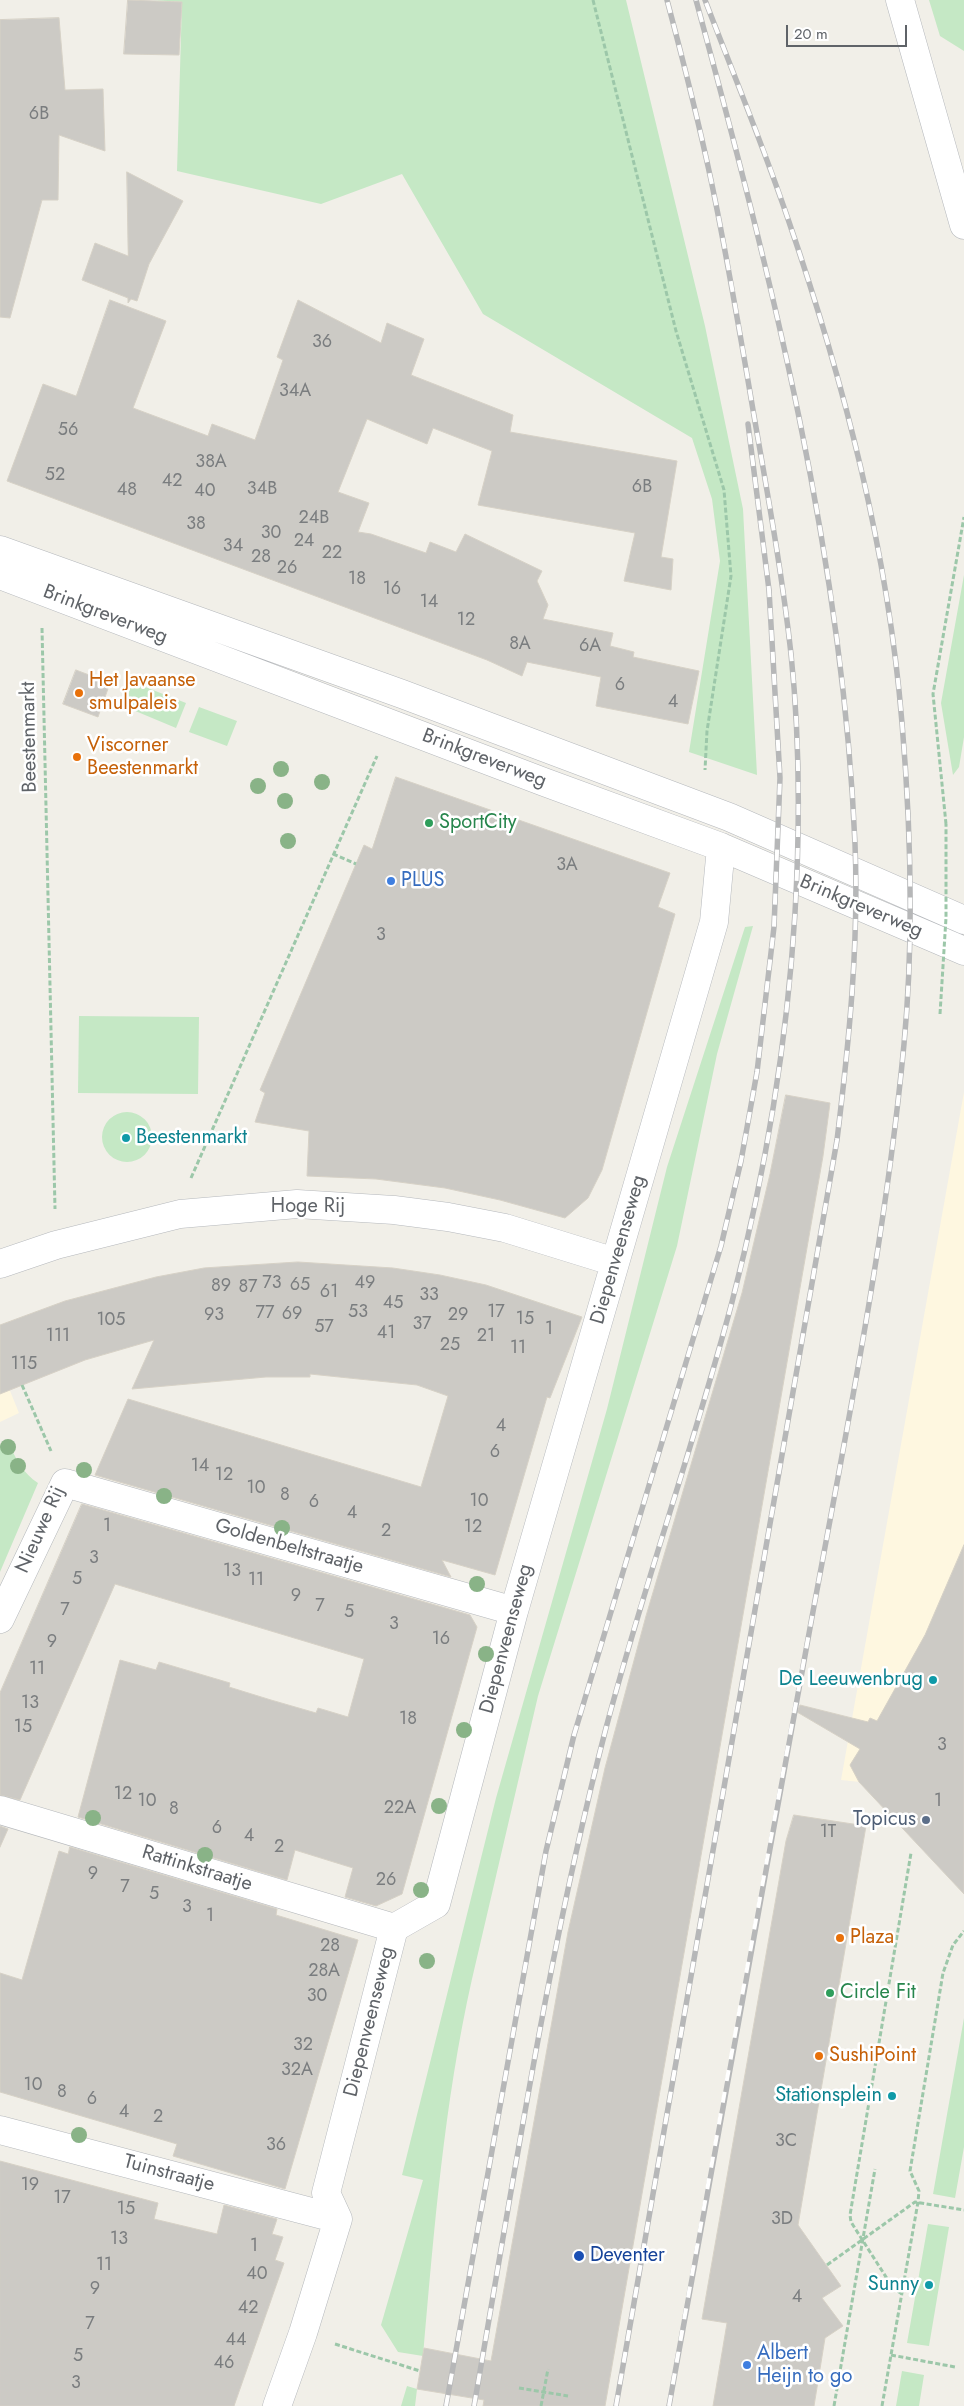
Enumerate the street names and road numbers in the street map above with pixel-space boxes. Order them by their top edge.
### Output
street label: Brinkgreverweg [39,580,171,650]
street label: Beestenmarkt [17,681,43,793]
street label: Brinkgreverweg [418,724,550,794]
street label: Brinkgreverweg [796,870,926,944]
street label: Diepenveenseweg [586,1173,652,1327]
street label: Hoge Rij [271,1195,345,1219]
street label: Nieuwe Rij [11,1483,71,1577]
street label: Goldenbeltstraatje [212,1514,366,1580]
street label: Diepenveenseweg [475,1562,539,1716]
street label: Rattinkstraatje [139,1841,255,1897]
street label: Diepenveenseweg [340,1944,400,2100]
street label: Tuinstraatje [121,2150,217,2198]

